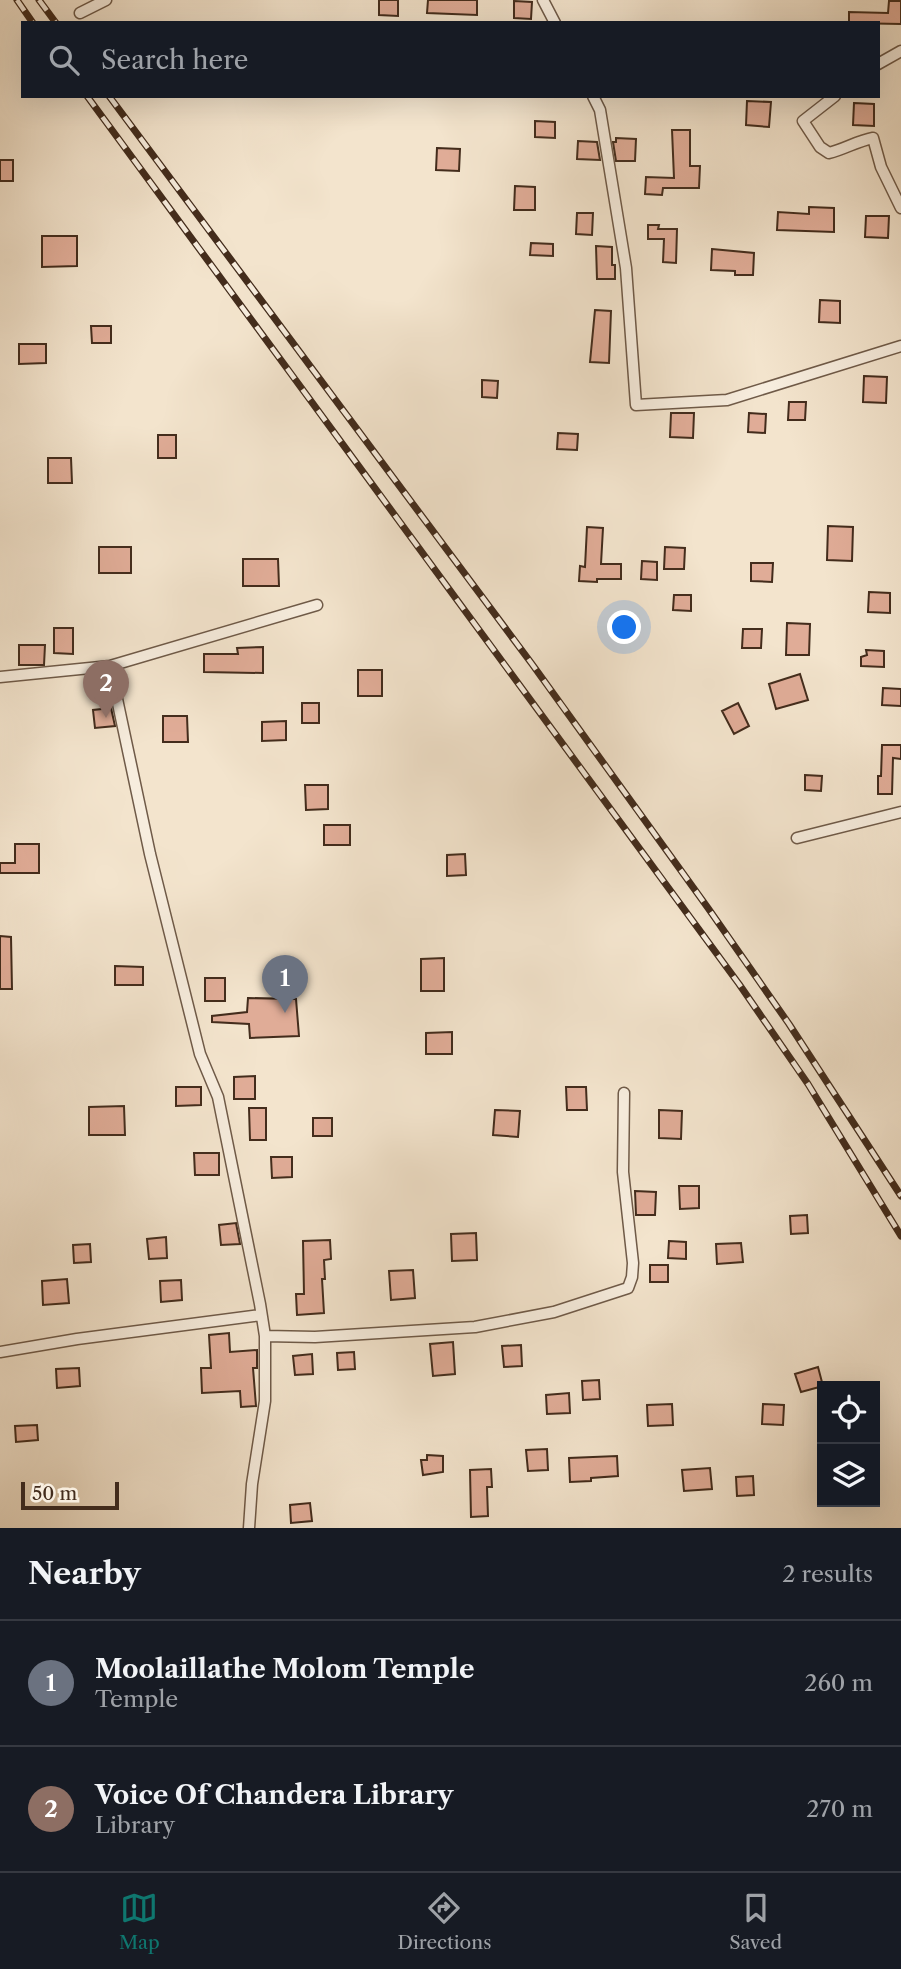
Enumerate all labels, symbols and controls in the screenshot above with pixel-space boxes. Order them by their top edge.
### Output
search box [21,21,880,98]
icon: search [45,41,83,79]
text: Search here [101,44,248,76]
your location [607,610,641,644]
pin: 2 [83,660,129,718]
pin: 1 [262,955,308,1013]
map controls [817,1381,880,1507]
button: locate [817,1381,880,1444]
button: layers [817,1444,880,1507]
scale bar [21,1479,119,1511]
text: 50 m [32,1482,77,1505]
text: Nearby [28,1555,141,1592]
text: 2 results [782,1560,873,1588]
text: Moolaillathe Molom Temple [95,1653,475,1685]
text: 1 [46,1669,56,1697]
text: 260 m [804,1669,873,1697]
text: Temple [95,1685,178,1713]
text: Voice Of Chandera Library [95,1779,453,1811]
text: 2 [44,1795,58,1823]
text: 270 m [806,1795,873,1823]
text: Library [95,1811,175,1839]
tab: Map [119,1889,160,1954]
tab: Directions [398,1889,491,1954]
tab: Saved [729,1889,782,1954]

